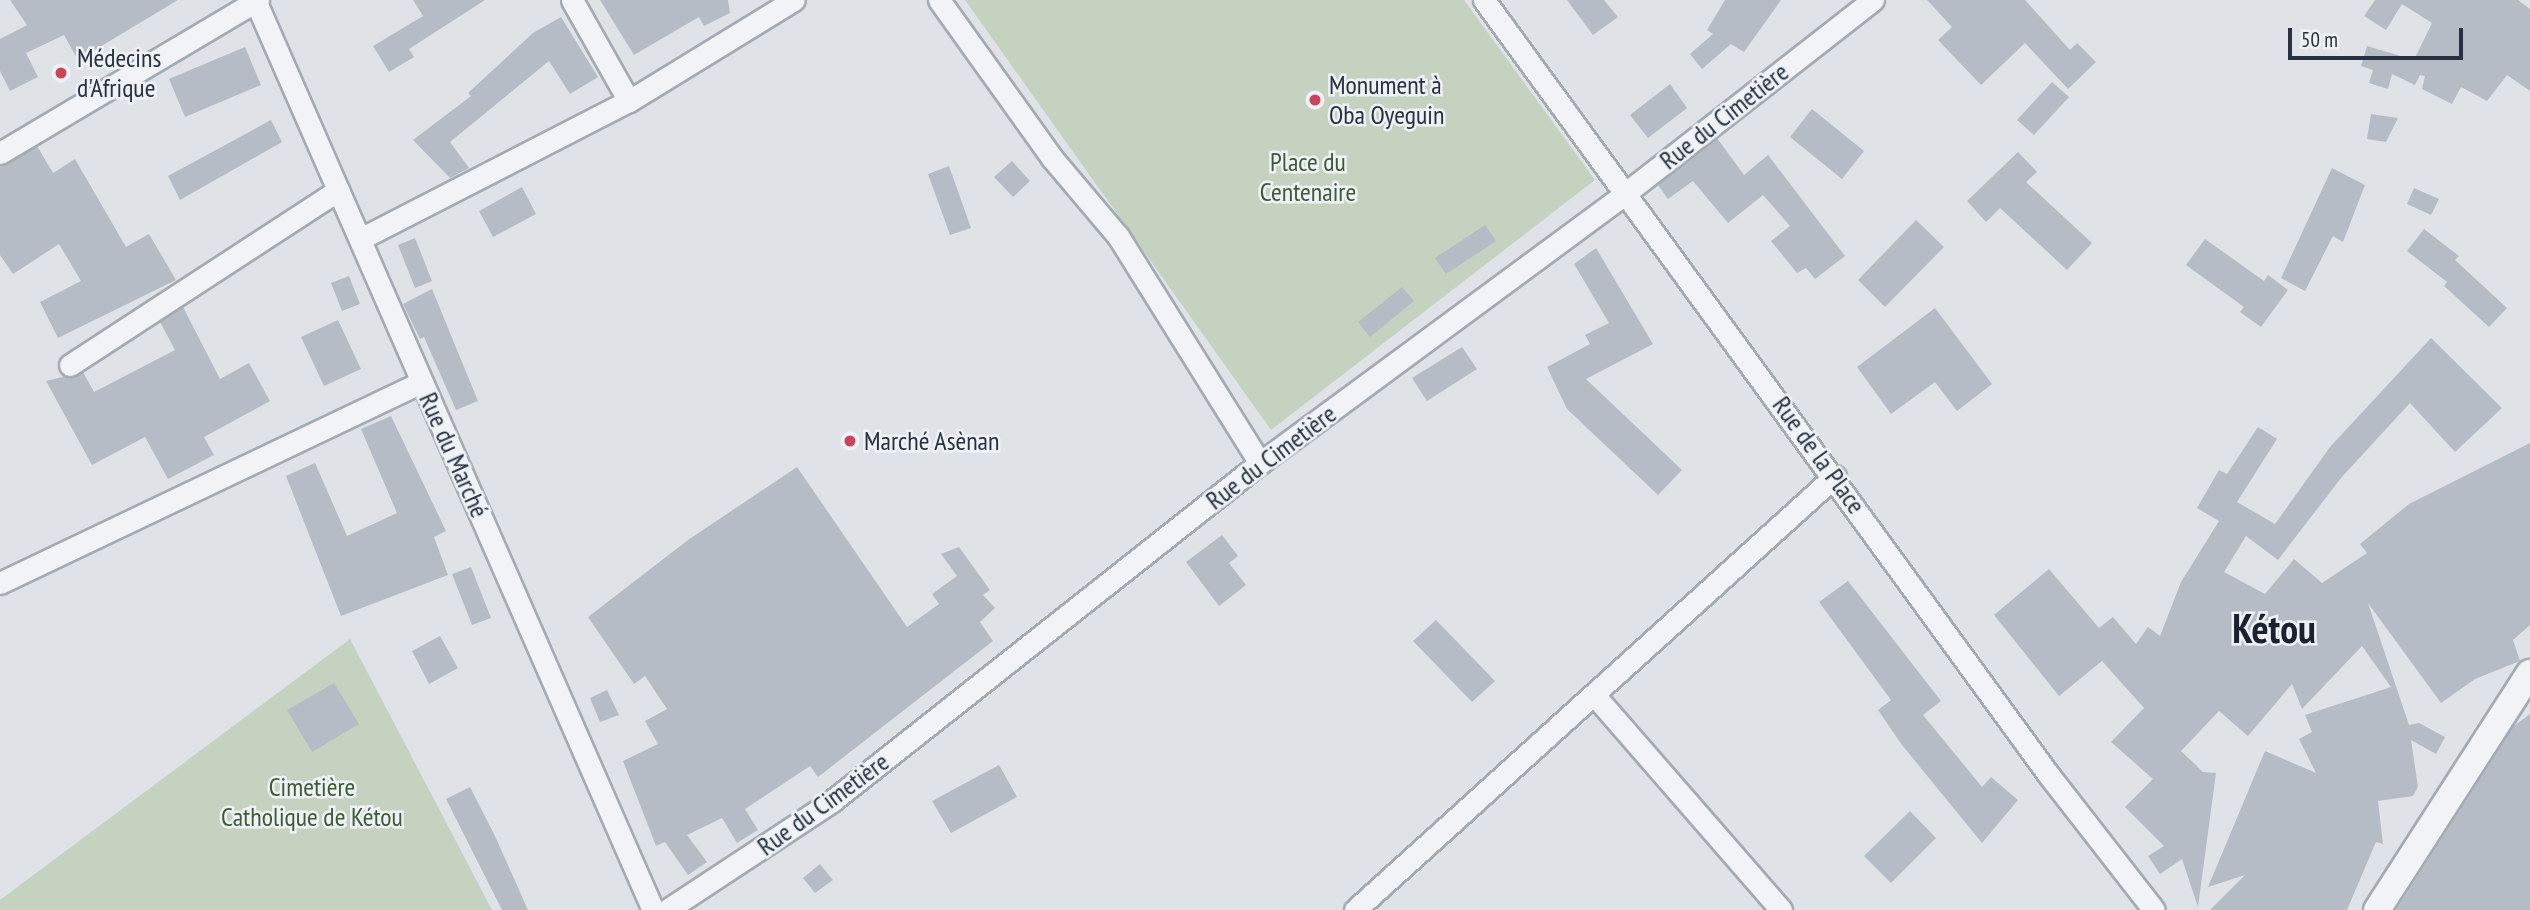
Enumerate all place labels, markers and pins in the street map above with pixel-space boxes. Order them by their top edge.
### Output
place label: Médecins d'Afrique [77,42,161,104]
marker: Médecins d'Afrique [51,63,71,83]
place label: Monument à Oba Oyeguin [1329,69,1444,130]
marker: Monument à Oba Oyeguin [1307,92,1323,108]
place label: Marché Asènan [864,425,1000,457]
marker: Marché Asènan [842,433,858,449]

